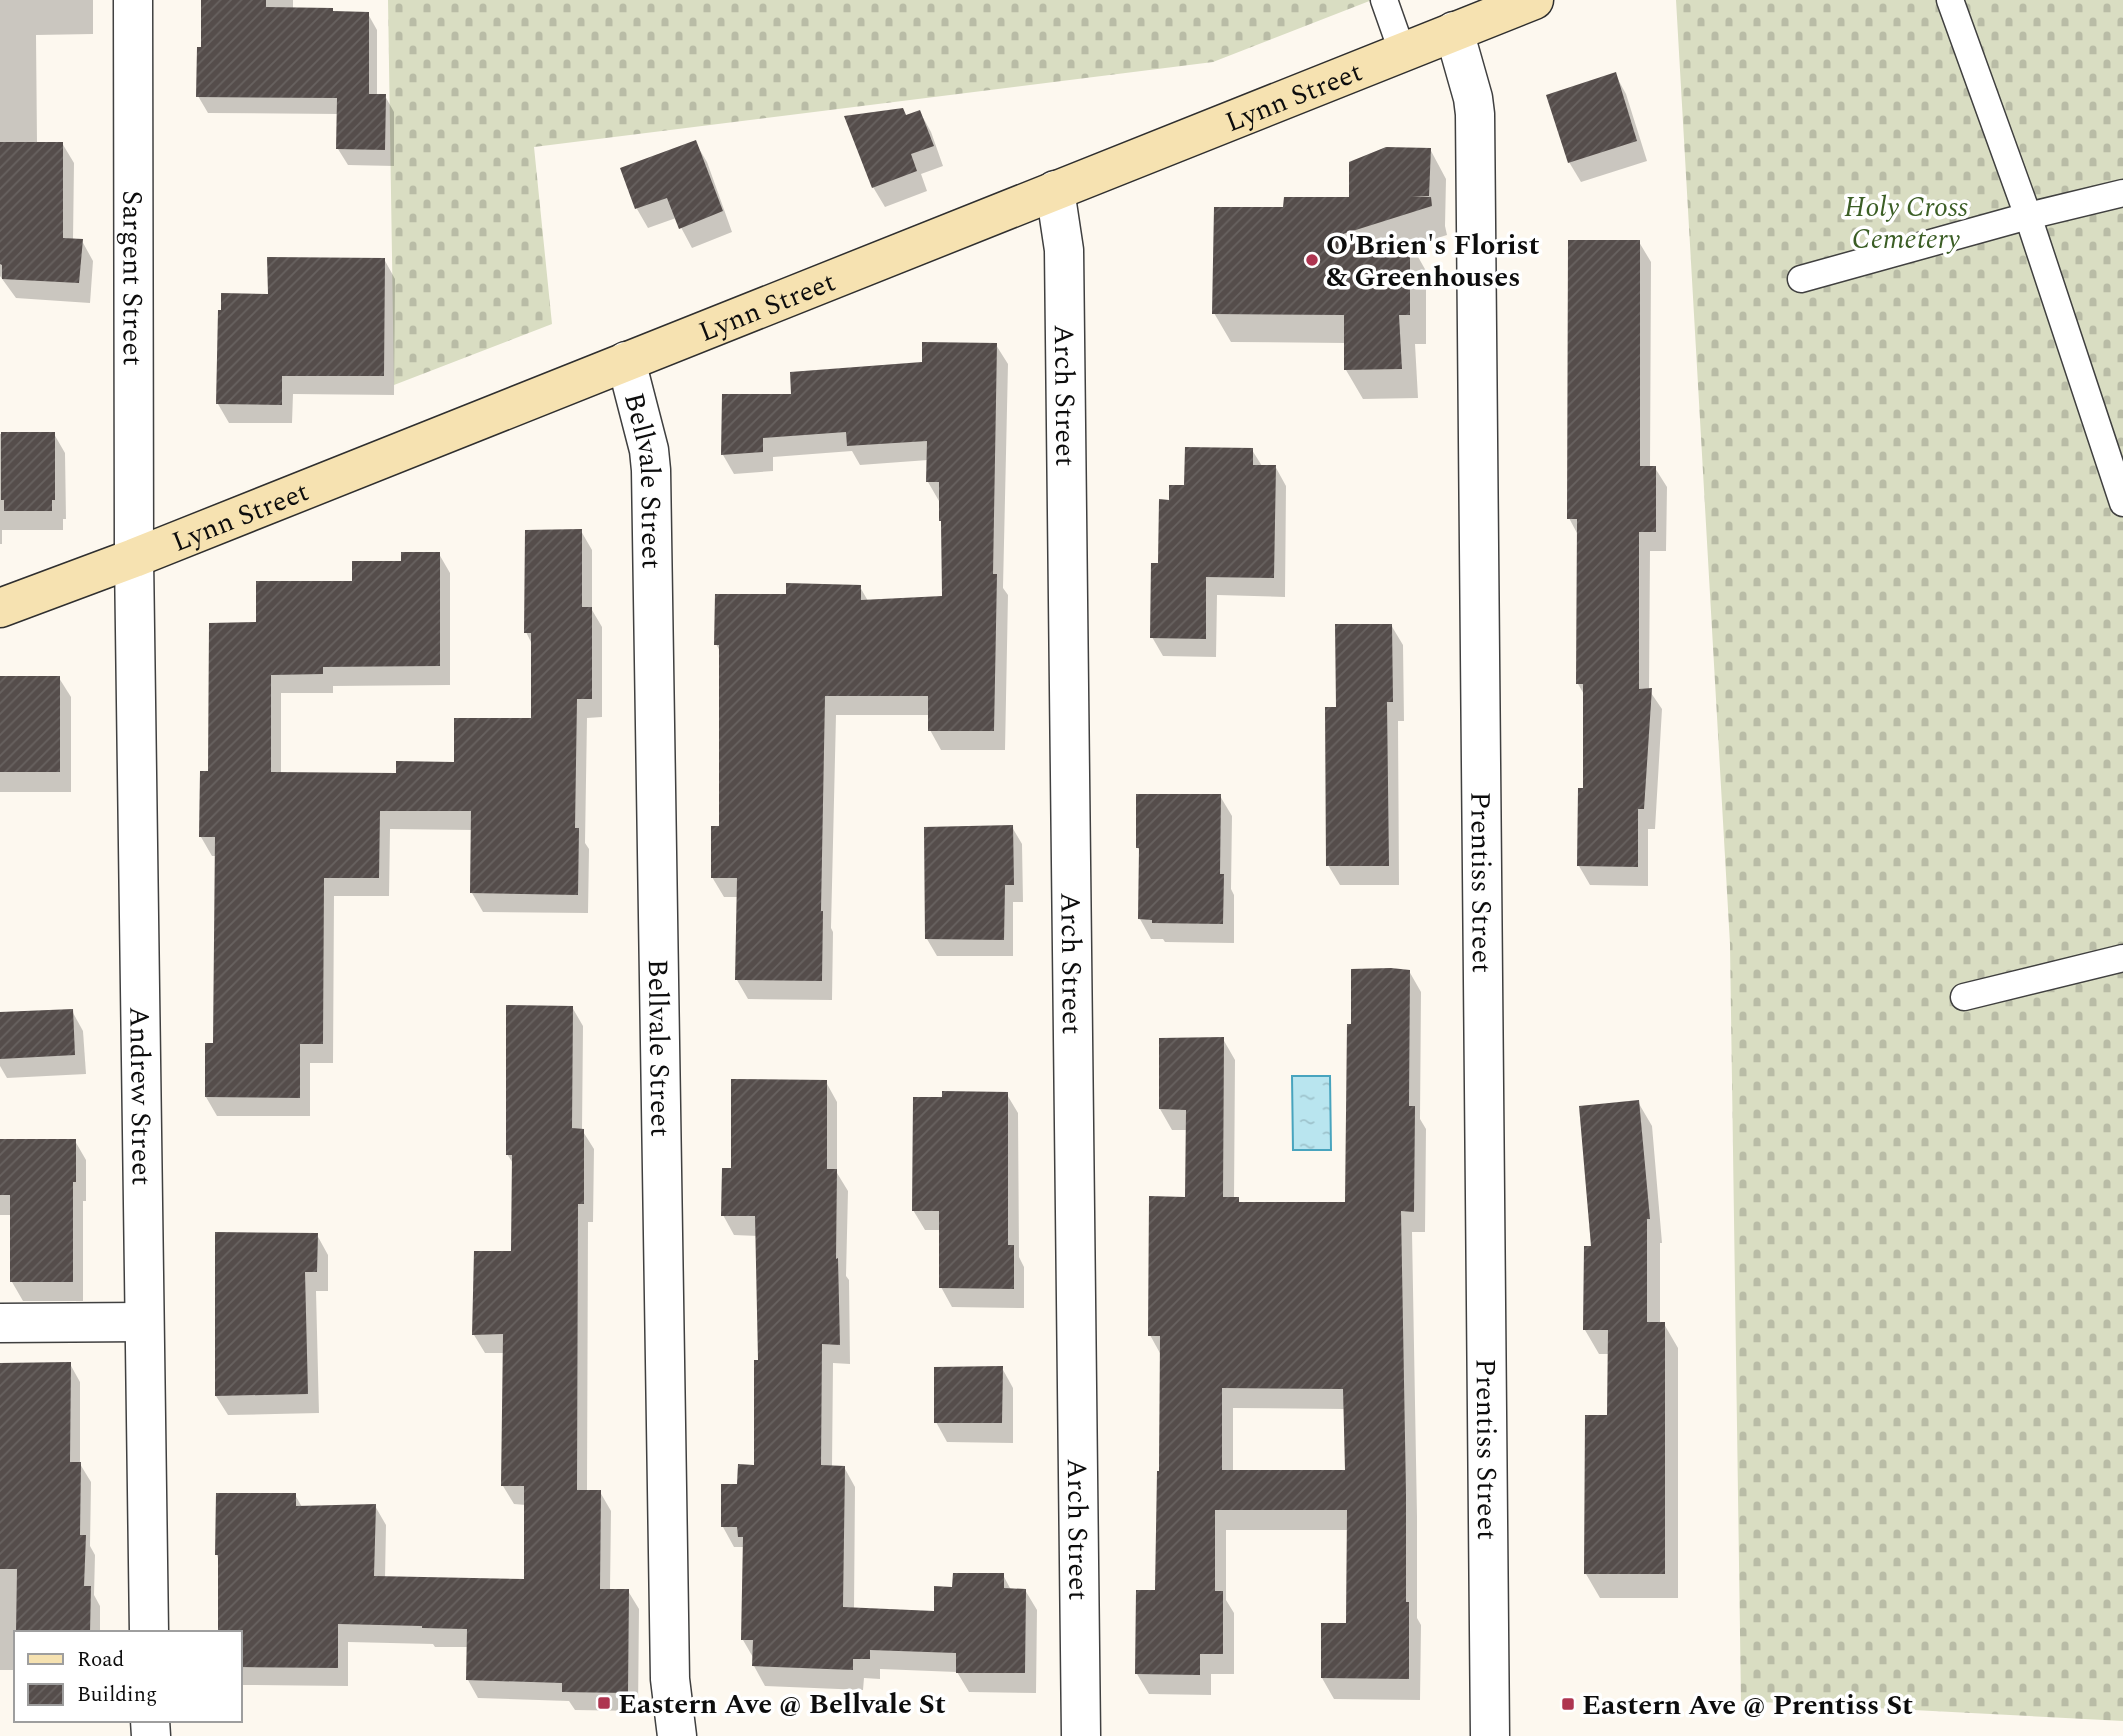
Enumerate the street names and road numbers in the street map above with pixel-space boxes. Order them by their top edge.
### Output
street label: Lynn Street [1219,51,1369,144]
street label: Sargent Street [110,190,154,366]
street label: Lynn Street [692,261,842,354]
street label: Arch Street [1042,324,1086,467]
street label: Bellvale Street [612,388,673,569]
street label: Lynn Street [166,471,315,564]
street label: Prentiss Street [1458,791,1503,973]
street label: Arch Street [1048,892,1093,1035]
street label: Bellvale Street [636,959,681,1137]
street label: Andrew Street [117,1006,163,1186]
street label: Prentiss Street [1464,1358,1508,1540]
street label: Arch Street [1055,1458,1099,1601]

